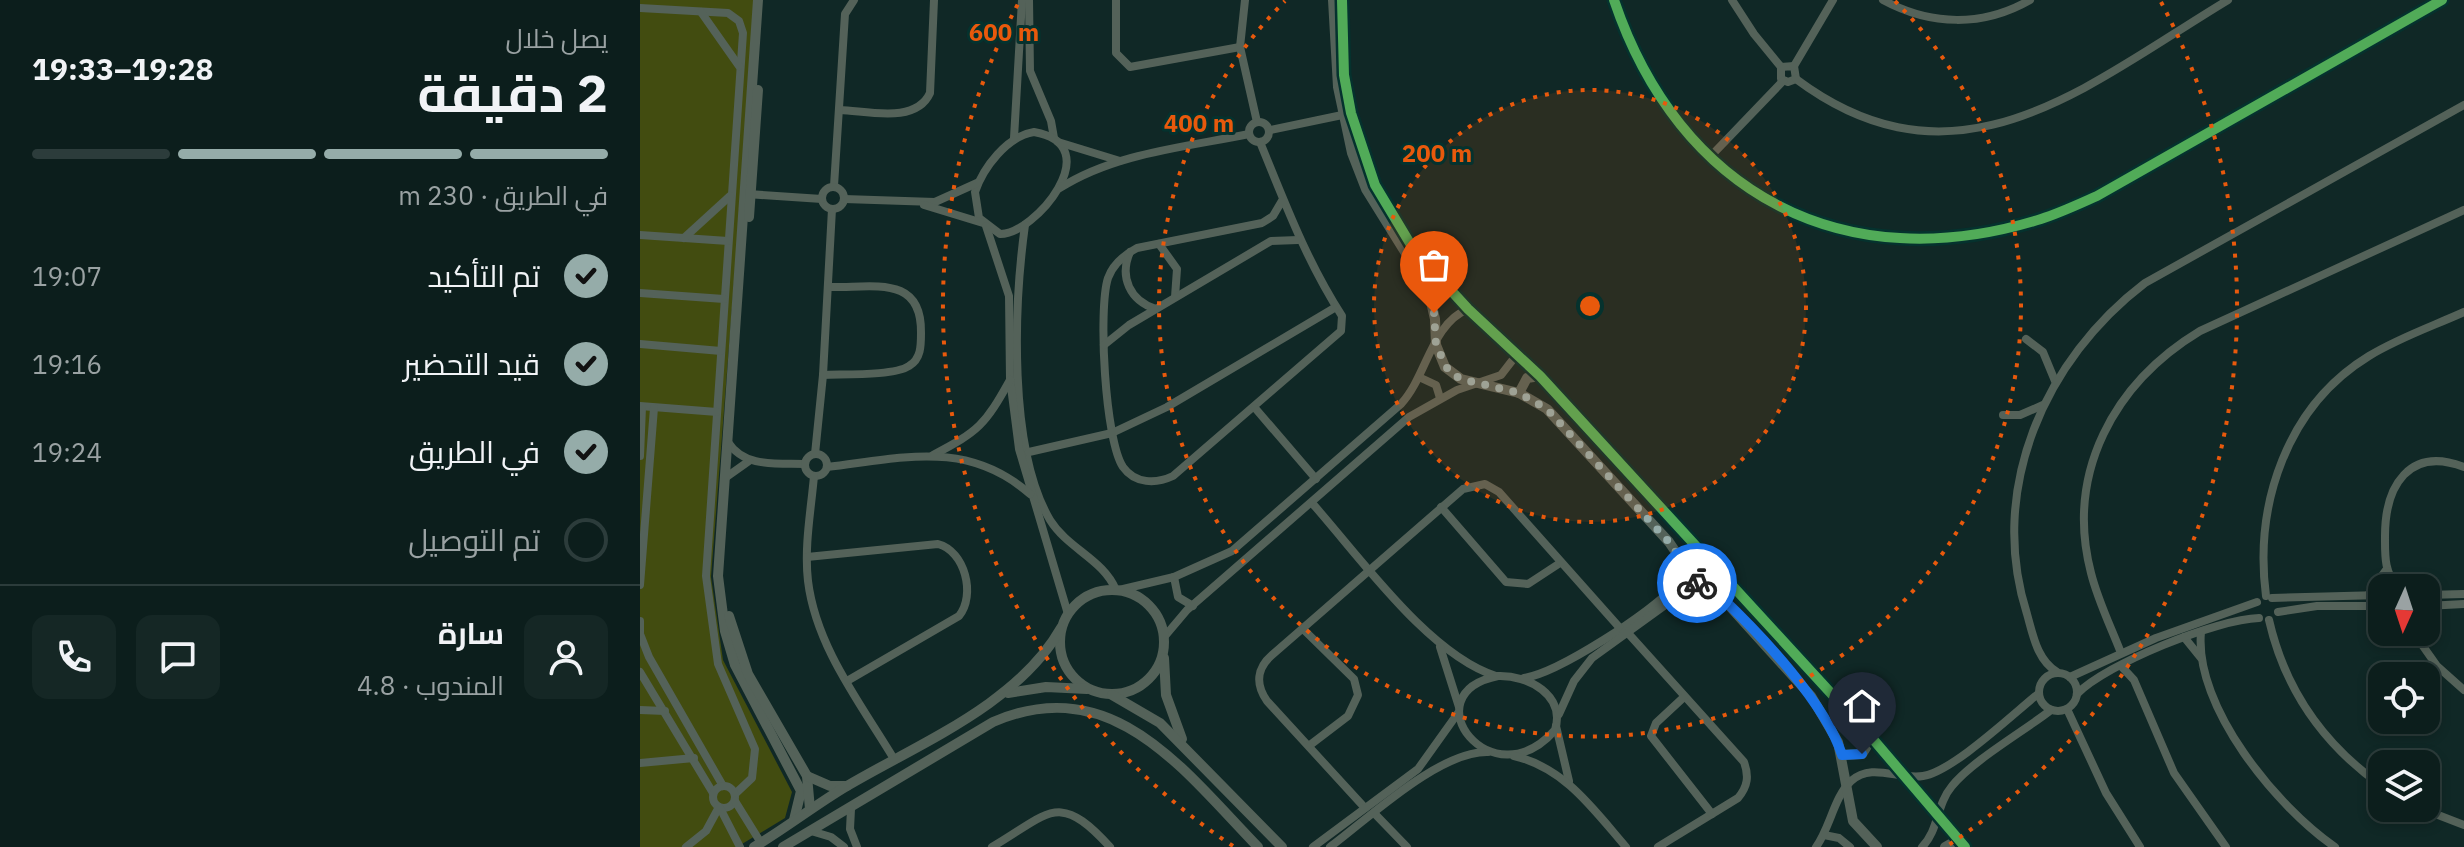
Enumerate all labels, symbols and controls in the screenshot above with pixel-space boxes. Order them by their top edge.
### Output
text: 600 m [969,16,1039,48]
text: يصل خلال [505,21,608,55]
text: 19:28–19:33 [32,49,213,88]
text: 2 دقيقة [418,59,608,126]
text: 400 m [1164,107,1234,139]
text: 200 m [1402,137,1472,169]
text: في الطريق · 230 m [398,178,608,212]
pin [1400,231,1468,313]
icon: bag [1412,243,1456,287]
icon: check [564,254,608,298]
text: تم التأكيد [428,256,540,295]
text: 19:07 [32,259,102,293]
centre of rings [1576,292,1604,320]
icon: check [564,342,608,386]
text: قيد التحضير [403,344,540,383]
text: 19:16 [32,347,102,381]
icon: check [564,430,608,474]
text: في الطريق [409,432,540,471]
text: 19:24 [32,435,102,469]
text: تم التوصيل [408,520,540,559]
courier [1657,543,1737,623]
icon: bike [1675,561,1719,605]
north arrow [2368,574,2440,646]
map controls [2368,574,2440,822]
text: سارة [438,613,504,652]
button: phone [32,615,116,699]
button: chat [136,615,220,699]
button: person [524,615,608,699]
button: locate [2368,662,2440,734]
text: المندوب · 4.8 [357,668,504,702]
pin [1828,672,1896,754]
icon: home [1840,684,1884,728]
button: layers [2368,750,2440,822]

